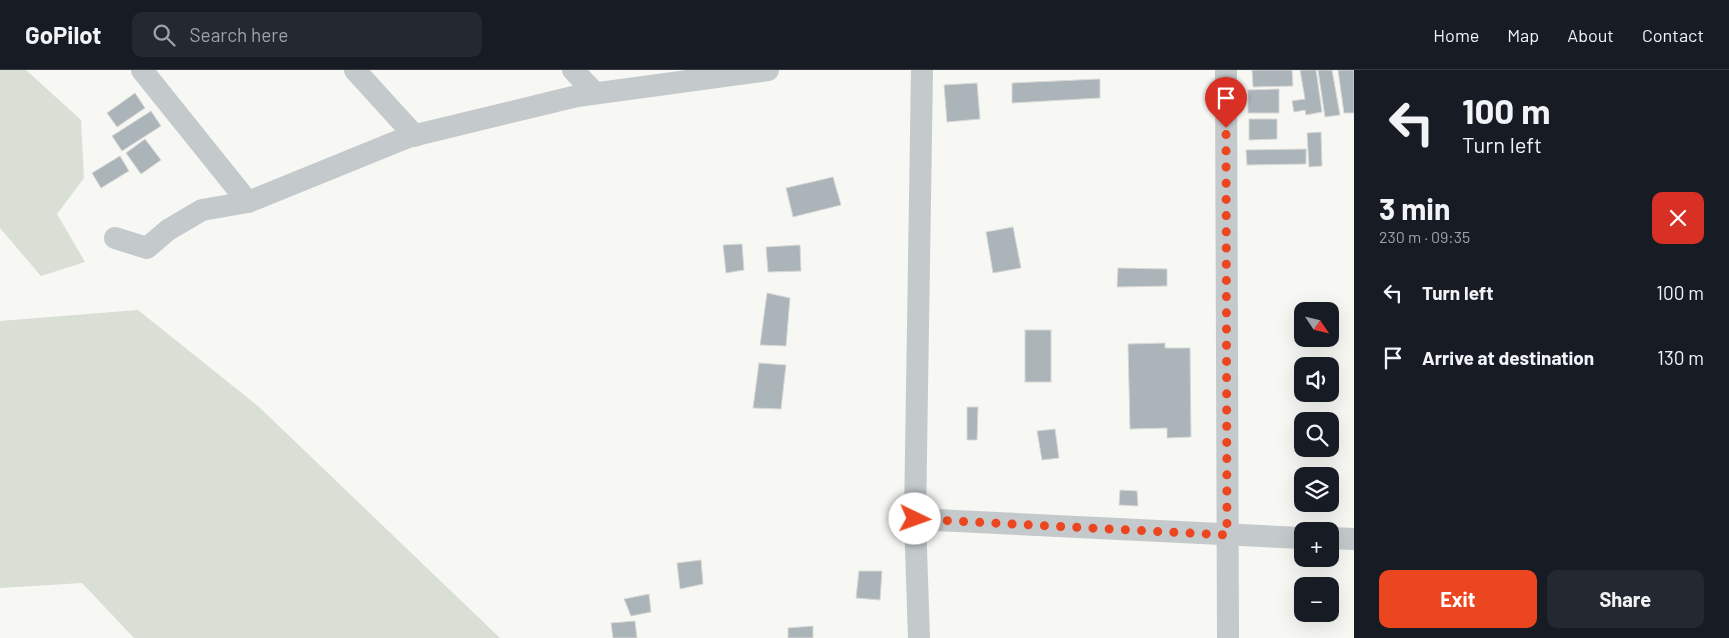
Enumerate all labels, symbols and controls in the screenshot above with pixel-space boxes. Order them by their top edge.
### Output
search box [132,12,482,57]
text: GoPilot [25,20,102,49]
icon: search [150,21,178,49]
text: Search here [190,23,288,46]
text: Home [1433,24,1479,46]
text: Map [1507,24,1539,46]
text: About [1567,24,1614,46]
text: Contact [1642,24,1704,46]
pin [1205,77,1247,128]
icon: arrive [1212,84,1240,112]
text: 100 m [1462,89,1551,131]
icon: left [1379,90,1444,155]
text: Turn left [1462,131,1542,157]
text: 3 min [1379,190,1450,226]
button: close [1652,192,1704,244]
text: 230 m · 09:35 [1379,227,1470,246]
icon: left [1379,279,1407,307]
text: Turn left [1422,281,1493,304]
text: 100 m [1656,281,1704,304]
north arrow [1294,302,1339,348]
map controls [1294,302,1339,622]
icon: arrive [1379,344,1407,372]
text: Arrive at destination [1422,346,1594,369]
text: 130 m [1657,346,1704,369]
button: sound [1294,357,1339,402]
button: search [1294,412,1339,457]
button: layers [1294,467,1339,512]
position arrow [888,492,940,544]
button: + [1294,522,1339,567]
button: Exit [1379,570,1537,628]
button: Share [1547,570,1704,628]
button: − [1294,577,1339,622]

